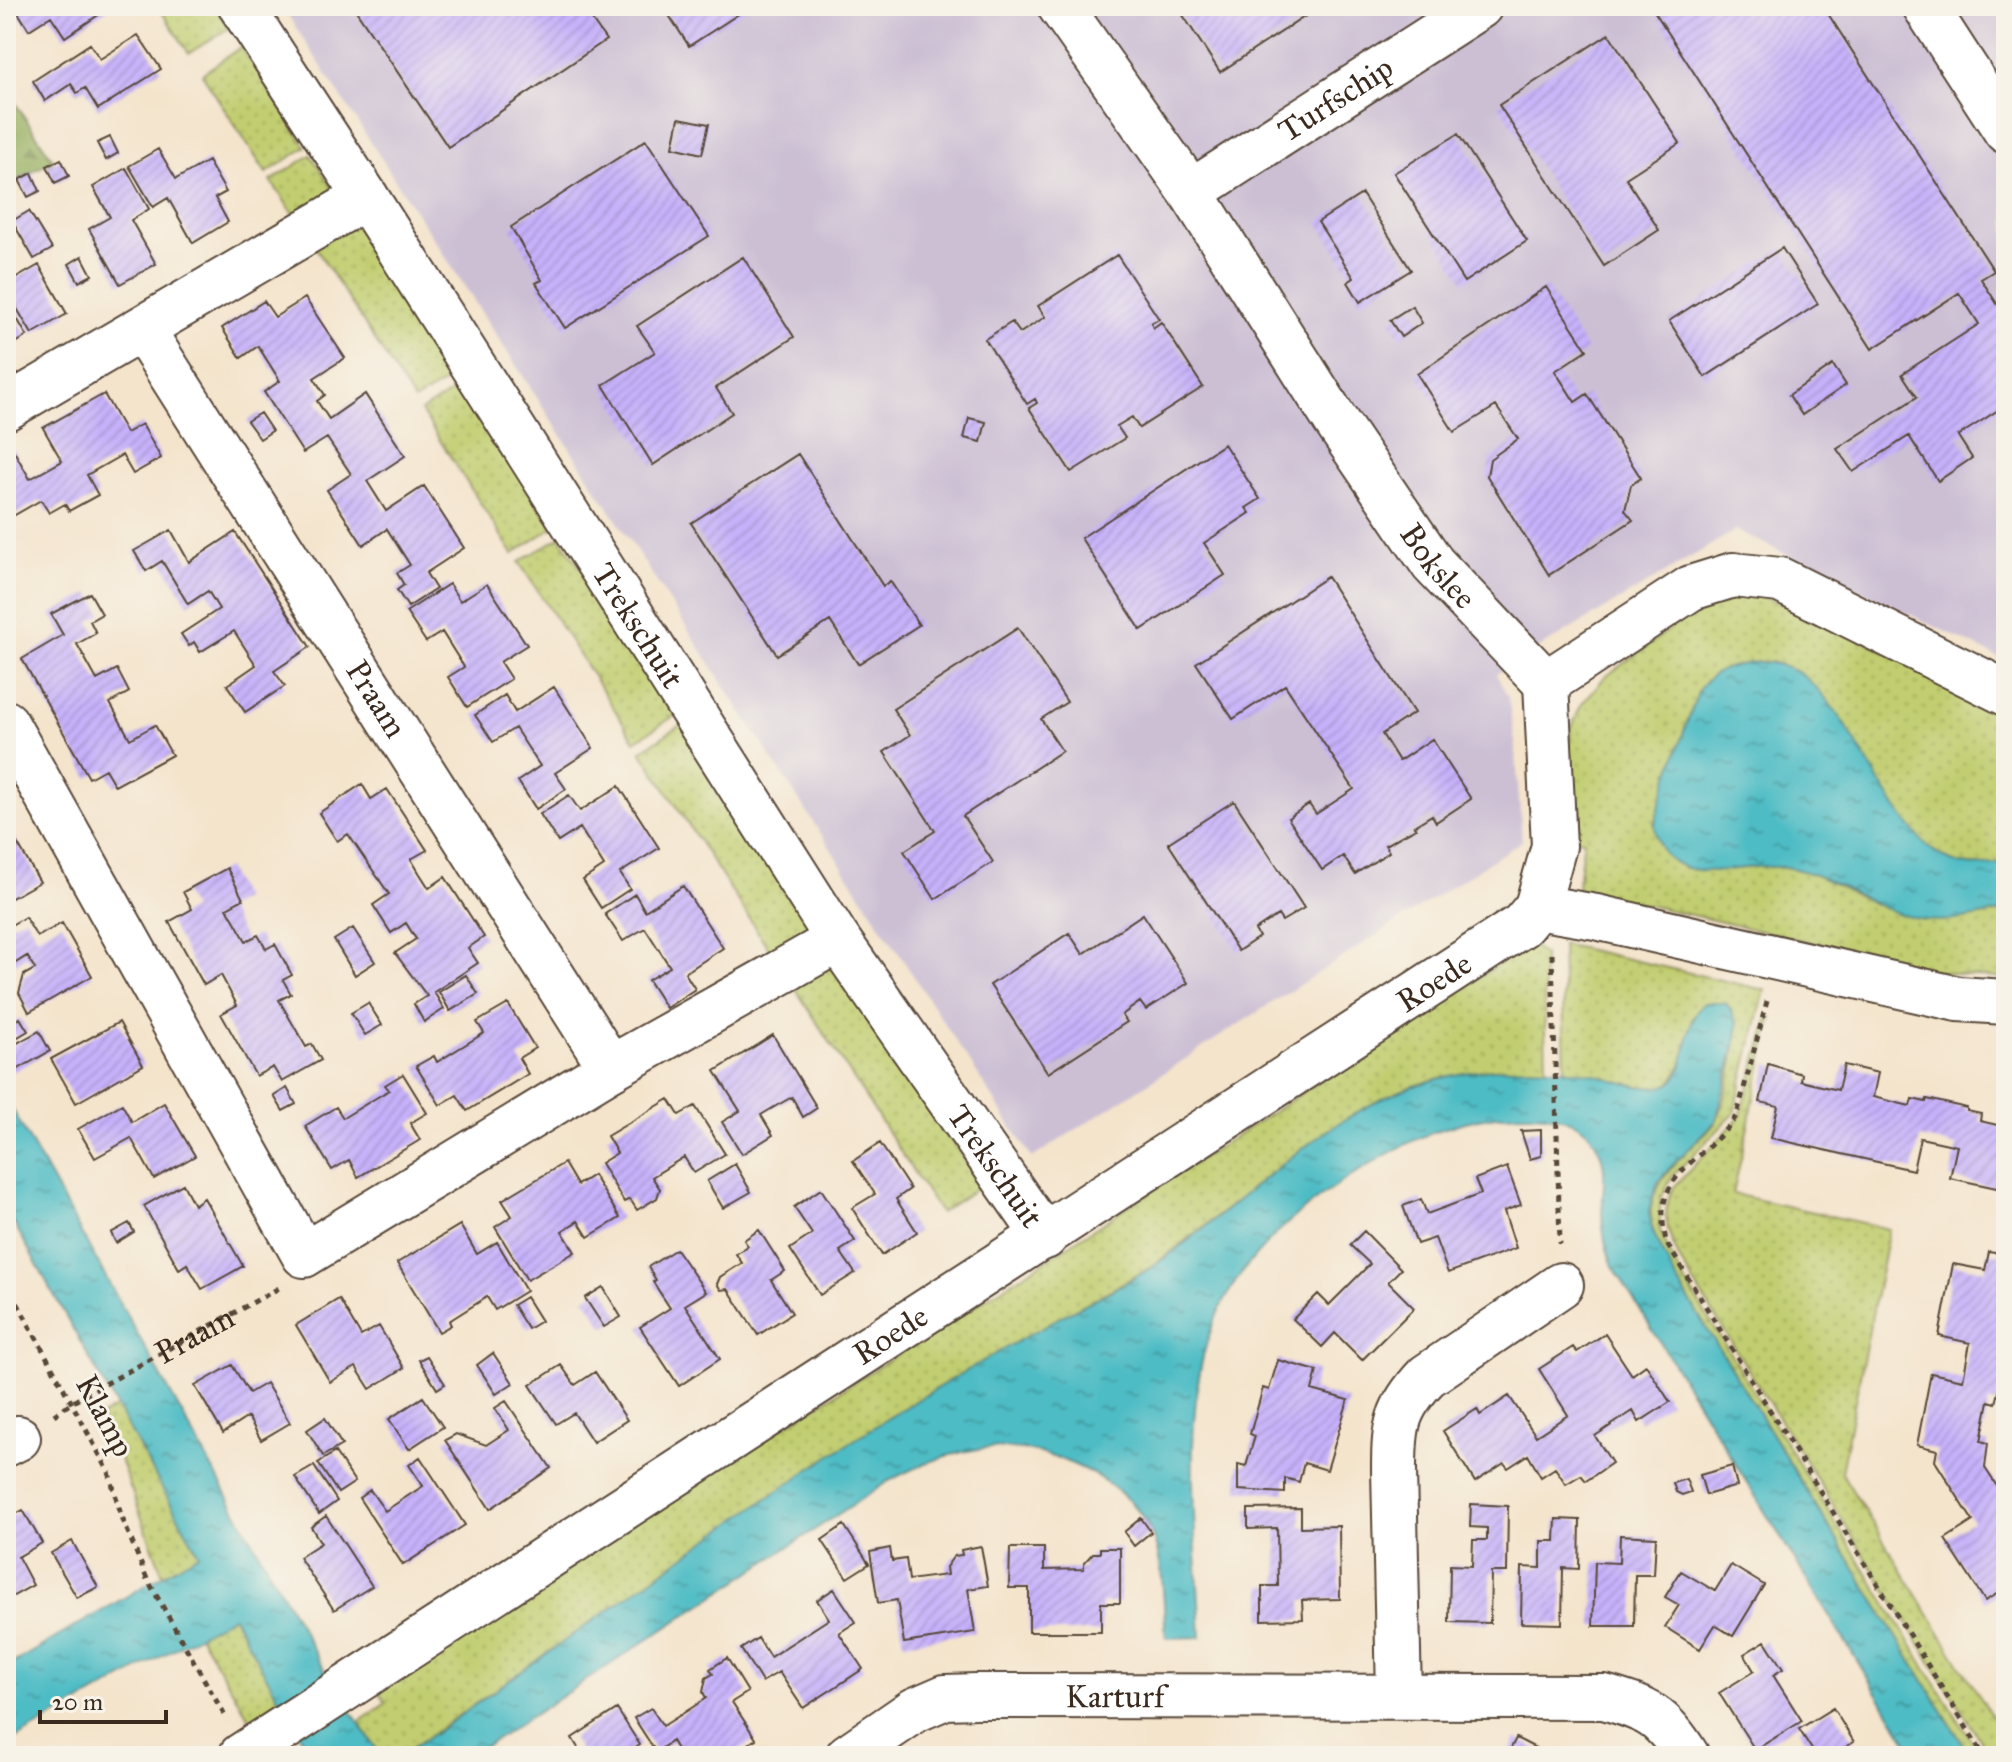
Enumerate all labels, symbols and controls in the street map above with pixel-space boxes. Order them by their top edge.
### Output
street label: Turfschip [1271,48,1400,150]
street label: Bokslee [1392,516,1484,617]
street label: Trekschuit [584,556,692,695]
street label: Praam [338,653,416,745]
street label: Roede [1389,944,1479,1021]
street label: Trekschuit [939,1097,1052,1235]
street label: Roede [846,1296,935,1373]
street label: Praam [148,1297,241,1372]
street label: Klamp [67,1368,143,1464]
scale bar [40,1674,166,1724]
street label: Karturf [1065,1677,1170,1716]
text: 20 m [52,1687,103,1717]

